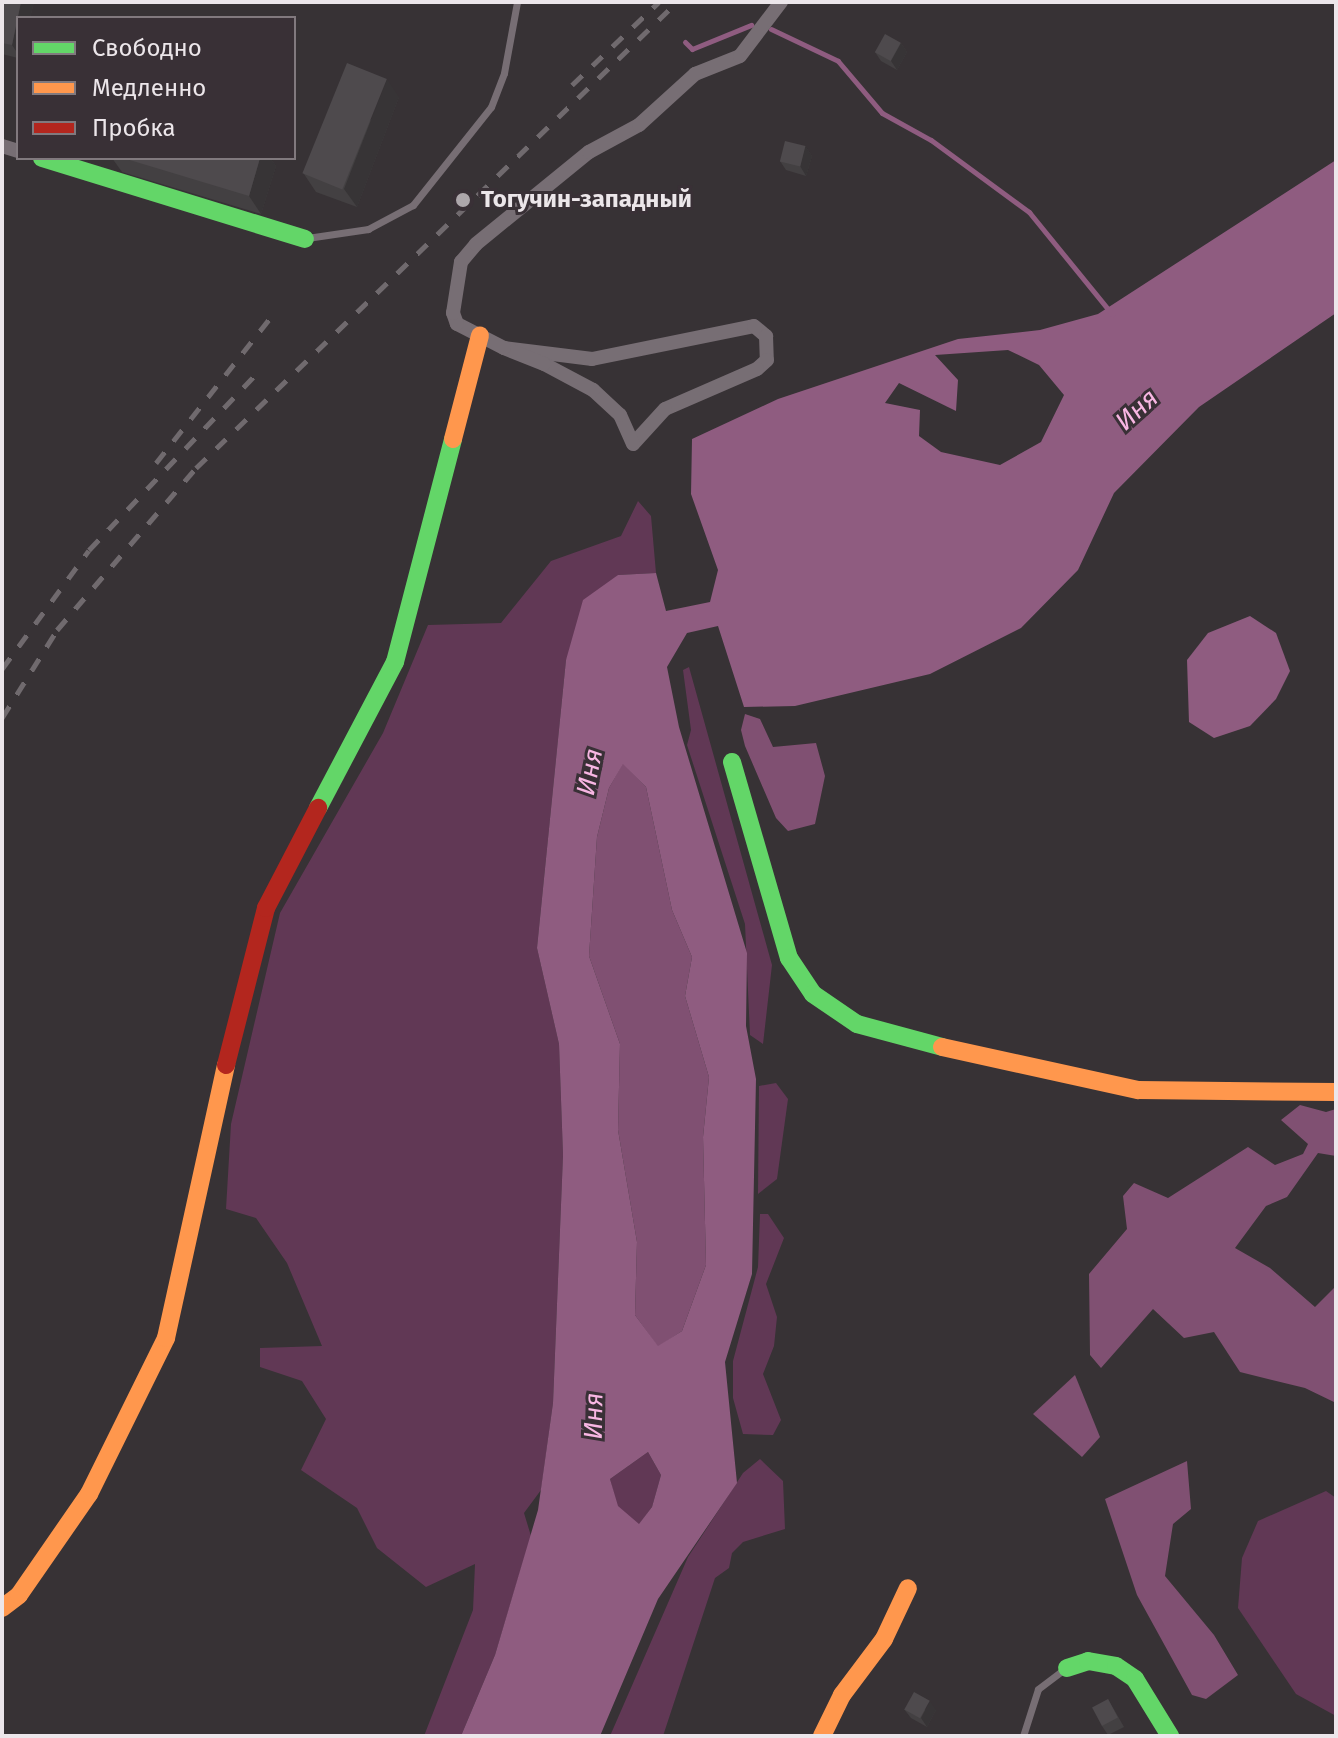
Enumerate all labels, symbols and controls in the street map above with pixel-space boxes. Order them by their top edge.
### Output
legend [16,16,296,160]
text: Свободно [92,34,202,62]
text: Медленно [92,74,206,102]
text: Пробка [92,114,176,142]
place label: Тогучин-западный [481,186,692,214]
marker: Тогучин-западный [452,189,474,211]
water label: Иня [1109,383,1165,437]
water label: Иня [570,746,610,798]
water label: Иня [578,1392,610,1440]

